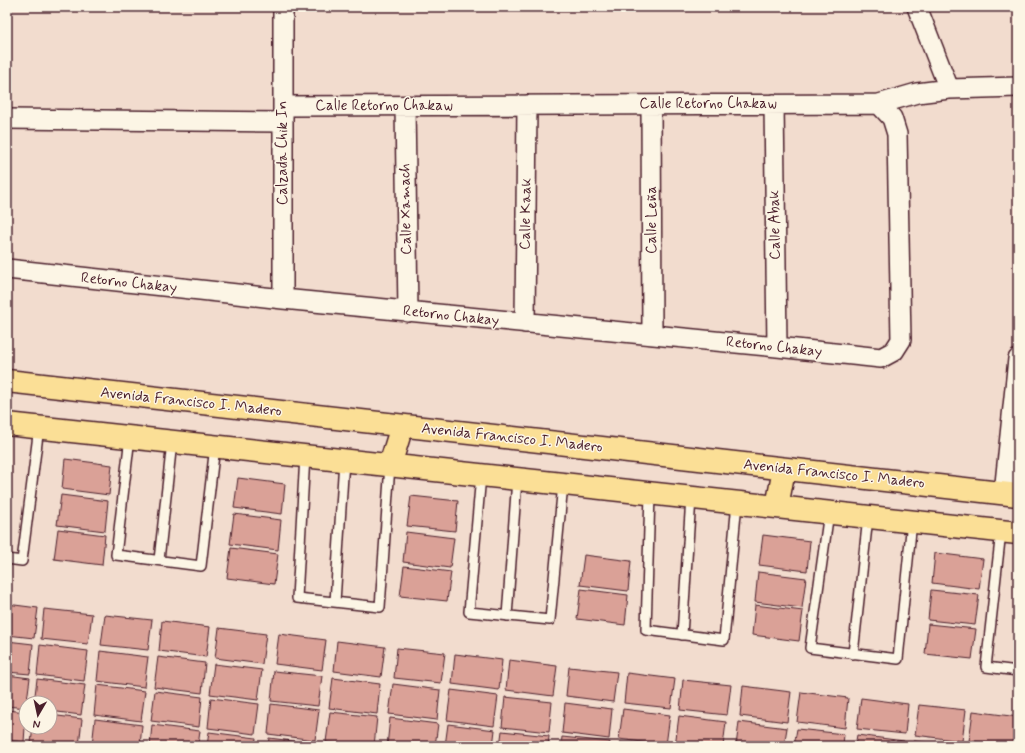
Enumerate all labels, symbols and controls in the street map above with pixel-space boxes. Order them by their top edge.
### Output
street label: Calle Retorno Chakaw [639,94,777,114]
street label: Calle Retorno Chakaw [315,96,453,116]
street label: Calzada Chik In [273,101,293,205]
street label: Calle Xamach [395,163,417,255]
street label: Calle Kaak [515,177,537,250]
street label: Calle Leña [642,186,662,254]
street label: Calle Abak [764,189,786,260]
street label: Retorno Chakay [80,268,178,298]
street label: Retorno Chakay [402,301,500,331]
street label: Retorno Chakay [725,332,823,362]
street label: Avenida Francisco I. Madero [99,383,283,421]
street label: Avenida Francisco I. Madero [420,419,604,457]
street label: Avenida Francisco I. Madero [742,455,926,493]
north arrow [18,695,58,735]
text: N [32,716,41,731]

